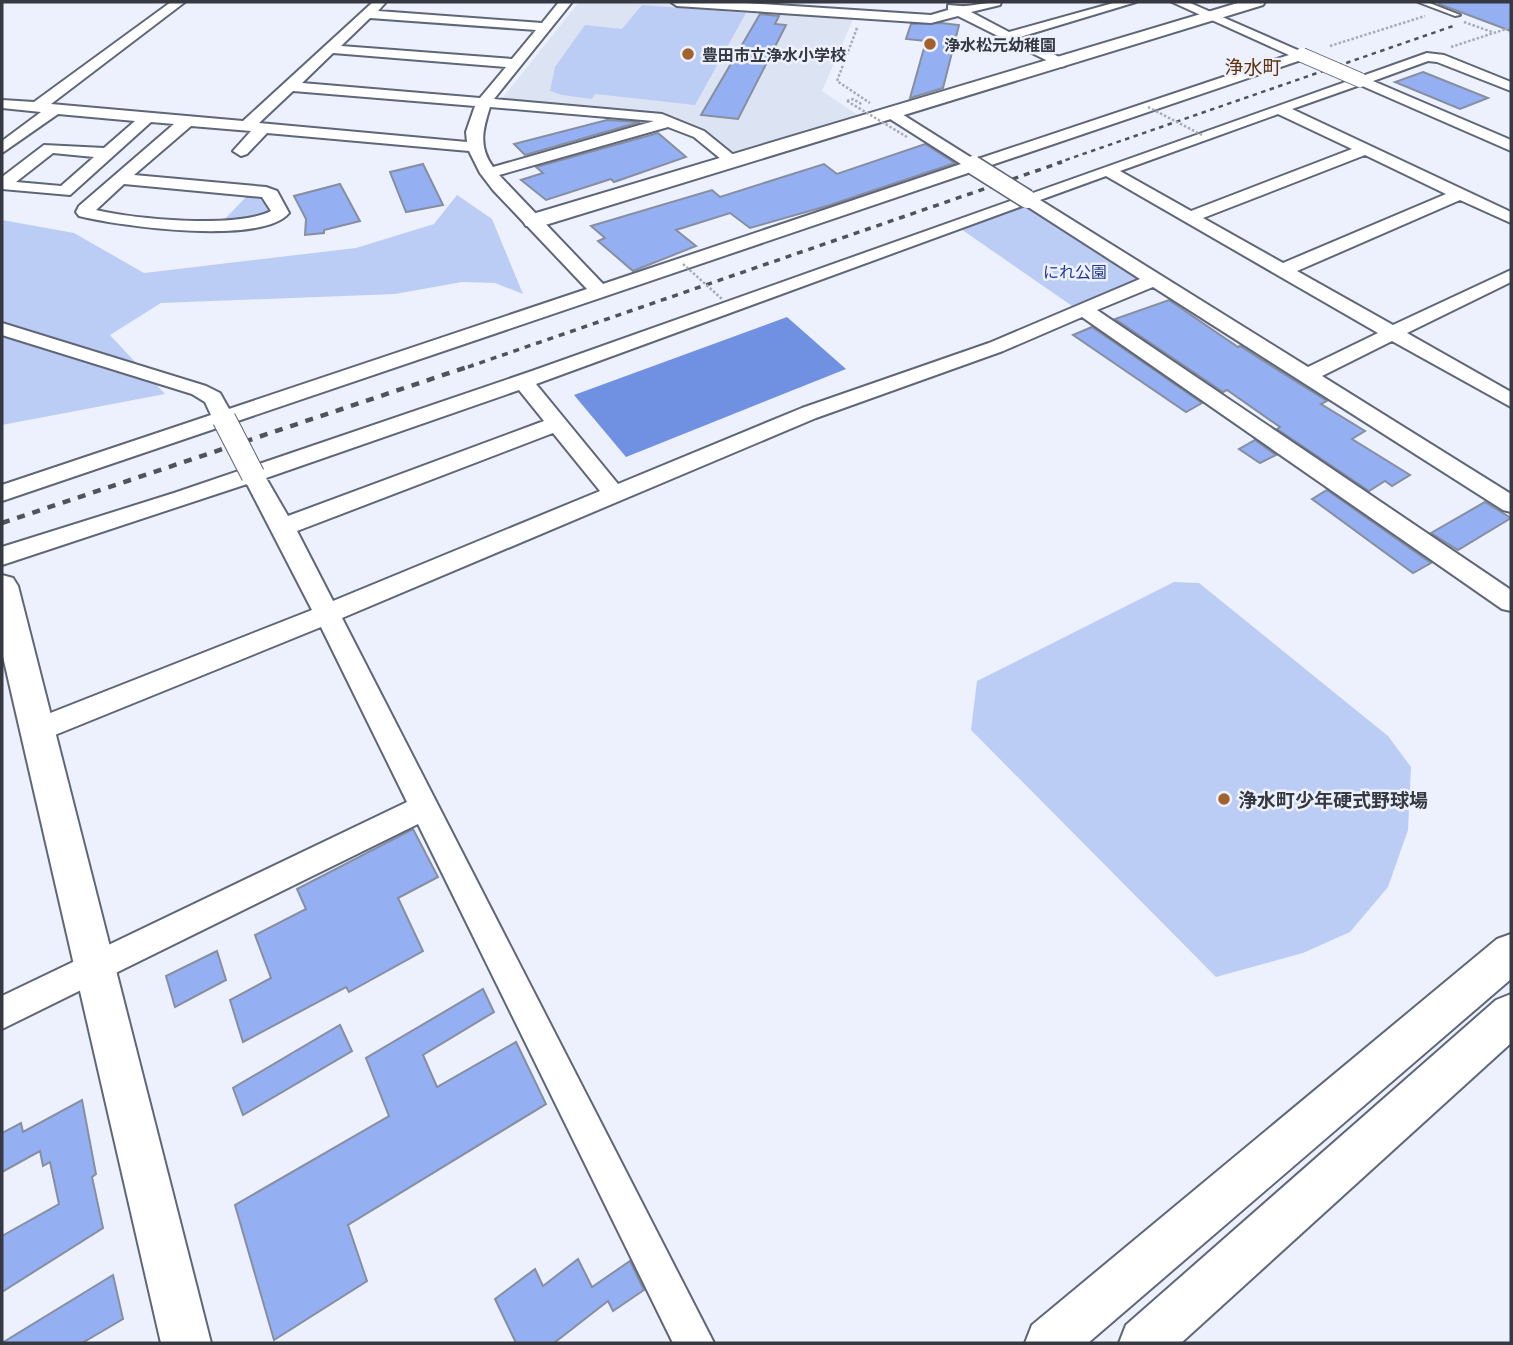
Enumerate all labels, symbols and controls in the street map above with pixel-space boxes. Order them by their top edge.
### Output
place label: 浄水松元幼稚園 [944,35,1056,54]
marker: 浄水松元幼稚園 [922,36,938,52]
place label: 豊田市立浄水小学校 [702,45,846,64]
marker: 豊田市立浄水小学校 [680,46,696,62]
district label: 浄水町 [1224,55,1282,78]
park label: にれ公園 [1043,262,1107,281]
place label: 浄水町少年硬式野球場 [1238,788,1428,811]
marker: 浄水町少年硬式野球場 [1216,791,1232,807]

